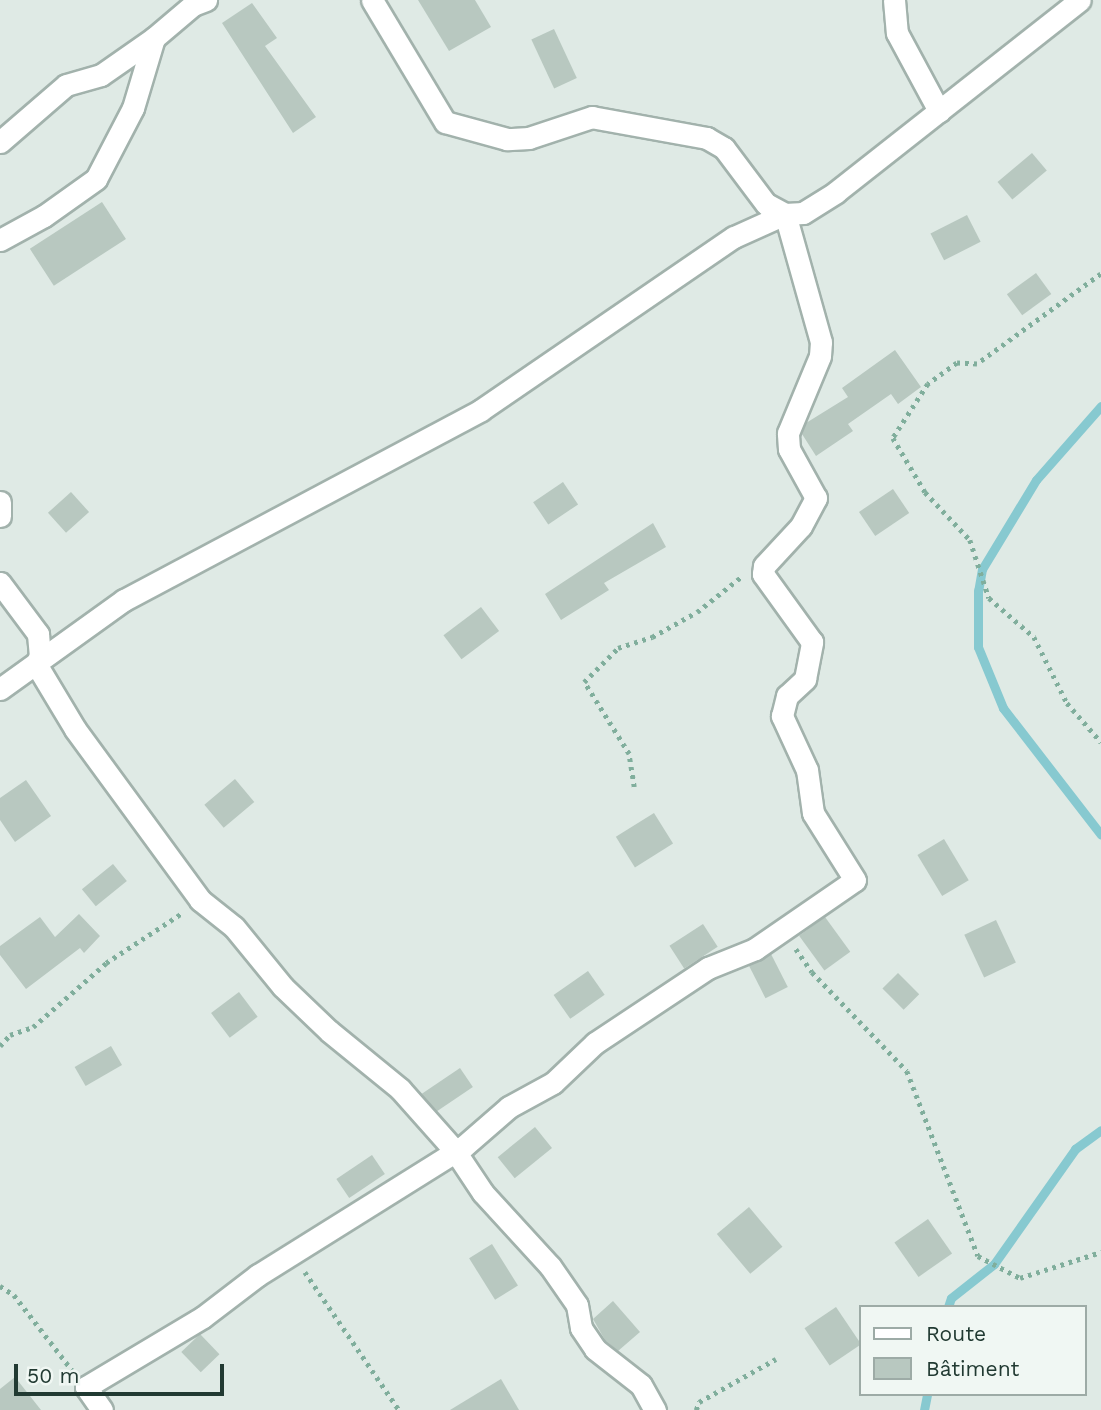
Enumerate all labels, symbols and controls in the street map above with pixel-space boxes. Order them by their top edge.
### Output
legend [860,1305,1087,1396]
text: Route [926,1321,986,1346]
scale bar [18,1350,228,1394]
text: Bâtiment [926,1356,1019,1381]
text: 50 m [27,1363,79,1388]

